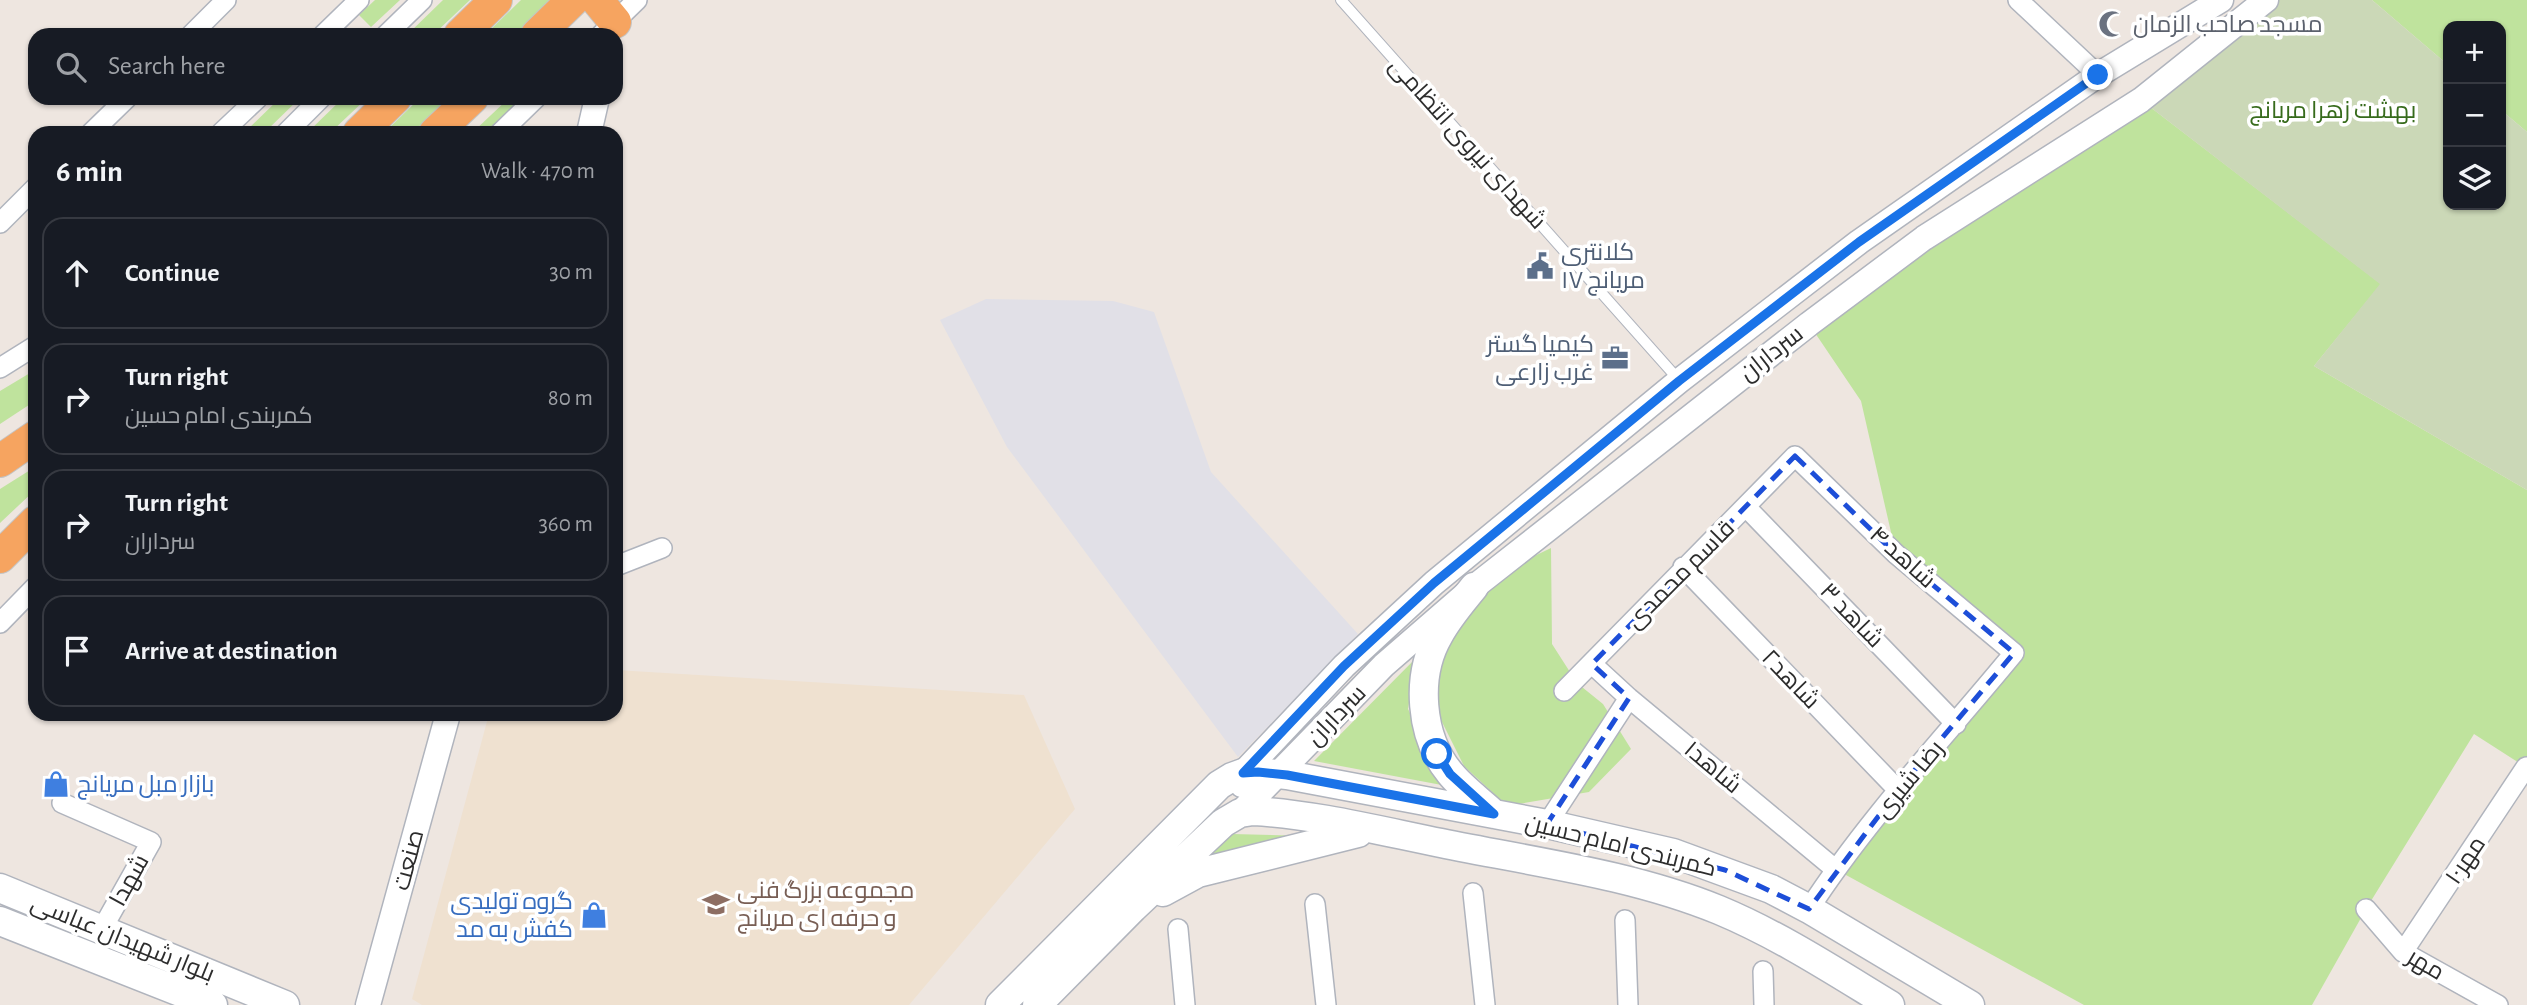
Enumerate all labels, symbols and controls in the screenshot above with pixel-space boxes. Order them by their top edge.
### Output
mosque icon: مسجد صاحب الزمان [2097,9,2127,39]
place label: مسجد صاحب الزمان [2133,13,2323,38]
map controls [2443,21,2506,210]
button: + [2443,21,2506,84]
search box [28,28,623,105]
icon: search [52,48,90,86]
text: Search here [108,53,226,79]
street label: شهدای نیروی انتظامی [1384,53,1551,235]
route end [2082,59,2113,90]
button: − [2443,84,2506,147]
park label: بهشت زهرا مریانج [2249,98,2417,126]
button: layers [2443,147,2506,210]
text: 6 min [56,157,123,187]
text: Walk · 470 m [481,160,595,183]
place label: کلانتری ۱۷ مریانج [1561,241,1645,296]
public building icon: کلانتری ۱۷ مریانج [1525,251,1555,281]
icon: ahead [58,254,96,292]
text: Continue [125,260,220,286]
text: 30 m [549,261,593,284]
street label: سرداران [1735,322,1809,387]
place label: کیمیا گستر غرب زارعی [1485,333,1594,386]
office icon: کیمیا گستر غرب زارعی [1600,343,1630,373]
text: Turn right [125,364,228,390]
icon: right [58,380,96,418]
text: 80 m [548,387,593,410]
text: کمربندی امام حسین [125,405,313,428]
text: Turn right [125,490,228,516]
icon: right [58,506,96,544]
text: 360 m [538,513,593,536]
street label: قاسم محمدی [1622,516,1741,635]
street label: شاهد ۴ [1865,522,1940,593]
text: سرداران [125,531,195,554]
street label: شاهد ۳ [1815,578,1888,652]
icon: arrive [58,632,96,670]
text: Arrive at destination [125,638,338,664]
street label: شاهد۲ [1757,645,1824,714]
street label: سرداران [1303,681,1372,751]
street label: رضا شیری [1870,736,1949,823]
street label: شاهد۱ [1679,737,1746,798]
route start [1421,738,1452,769]
shop icon: بازار مبل مریانج [41,769,71,799]
place label: بازار مبل مریانج [77,773,214,800]
street label: کمربندی امام حسین [1522,811,1719,884]
street label: صنعت [389,827,429,893]
street label: مهر۱۰ [2441,832,2491,889]
street label: شهدا [105,850,155,911]
place label: مجموعه بزرگ فنی و حرفه ای مریانج [737,879,915,934]
school or university icon: مجموعه بزرگ فنی و حرفه ای مریانج [701,889,731,919]
street label: بلوار شهیدان عباسی [27,890,218,988]
place label: گروه تولیدی کفش به مد [450,890,573,943]
shop icon: گروه تولیدی کفش به مد [579,900,609,930]
street label: مهر [2401,944,2448,986]

